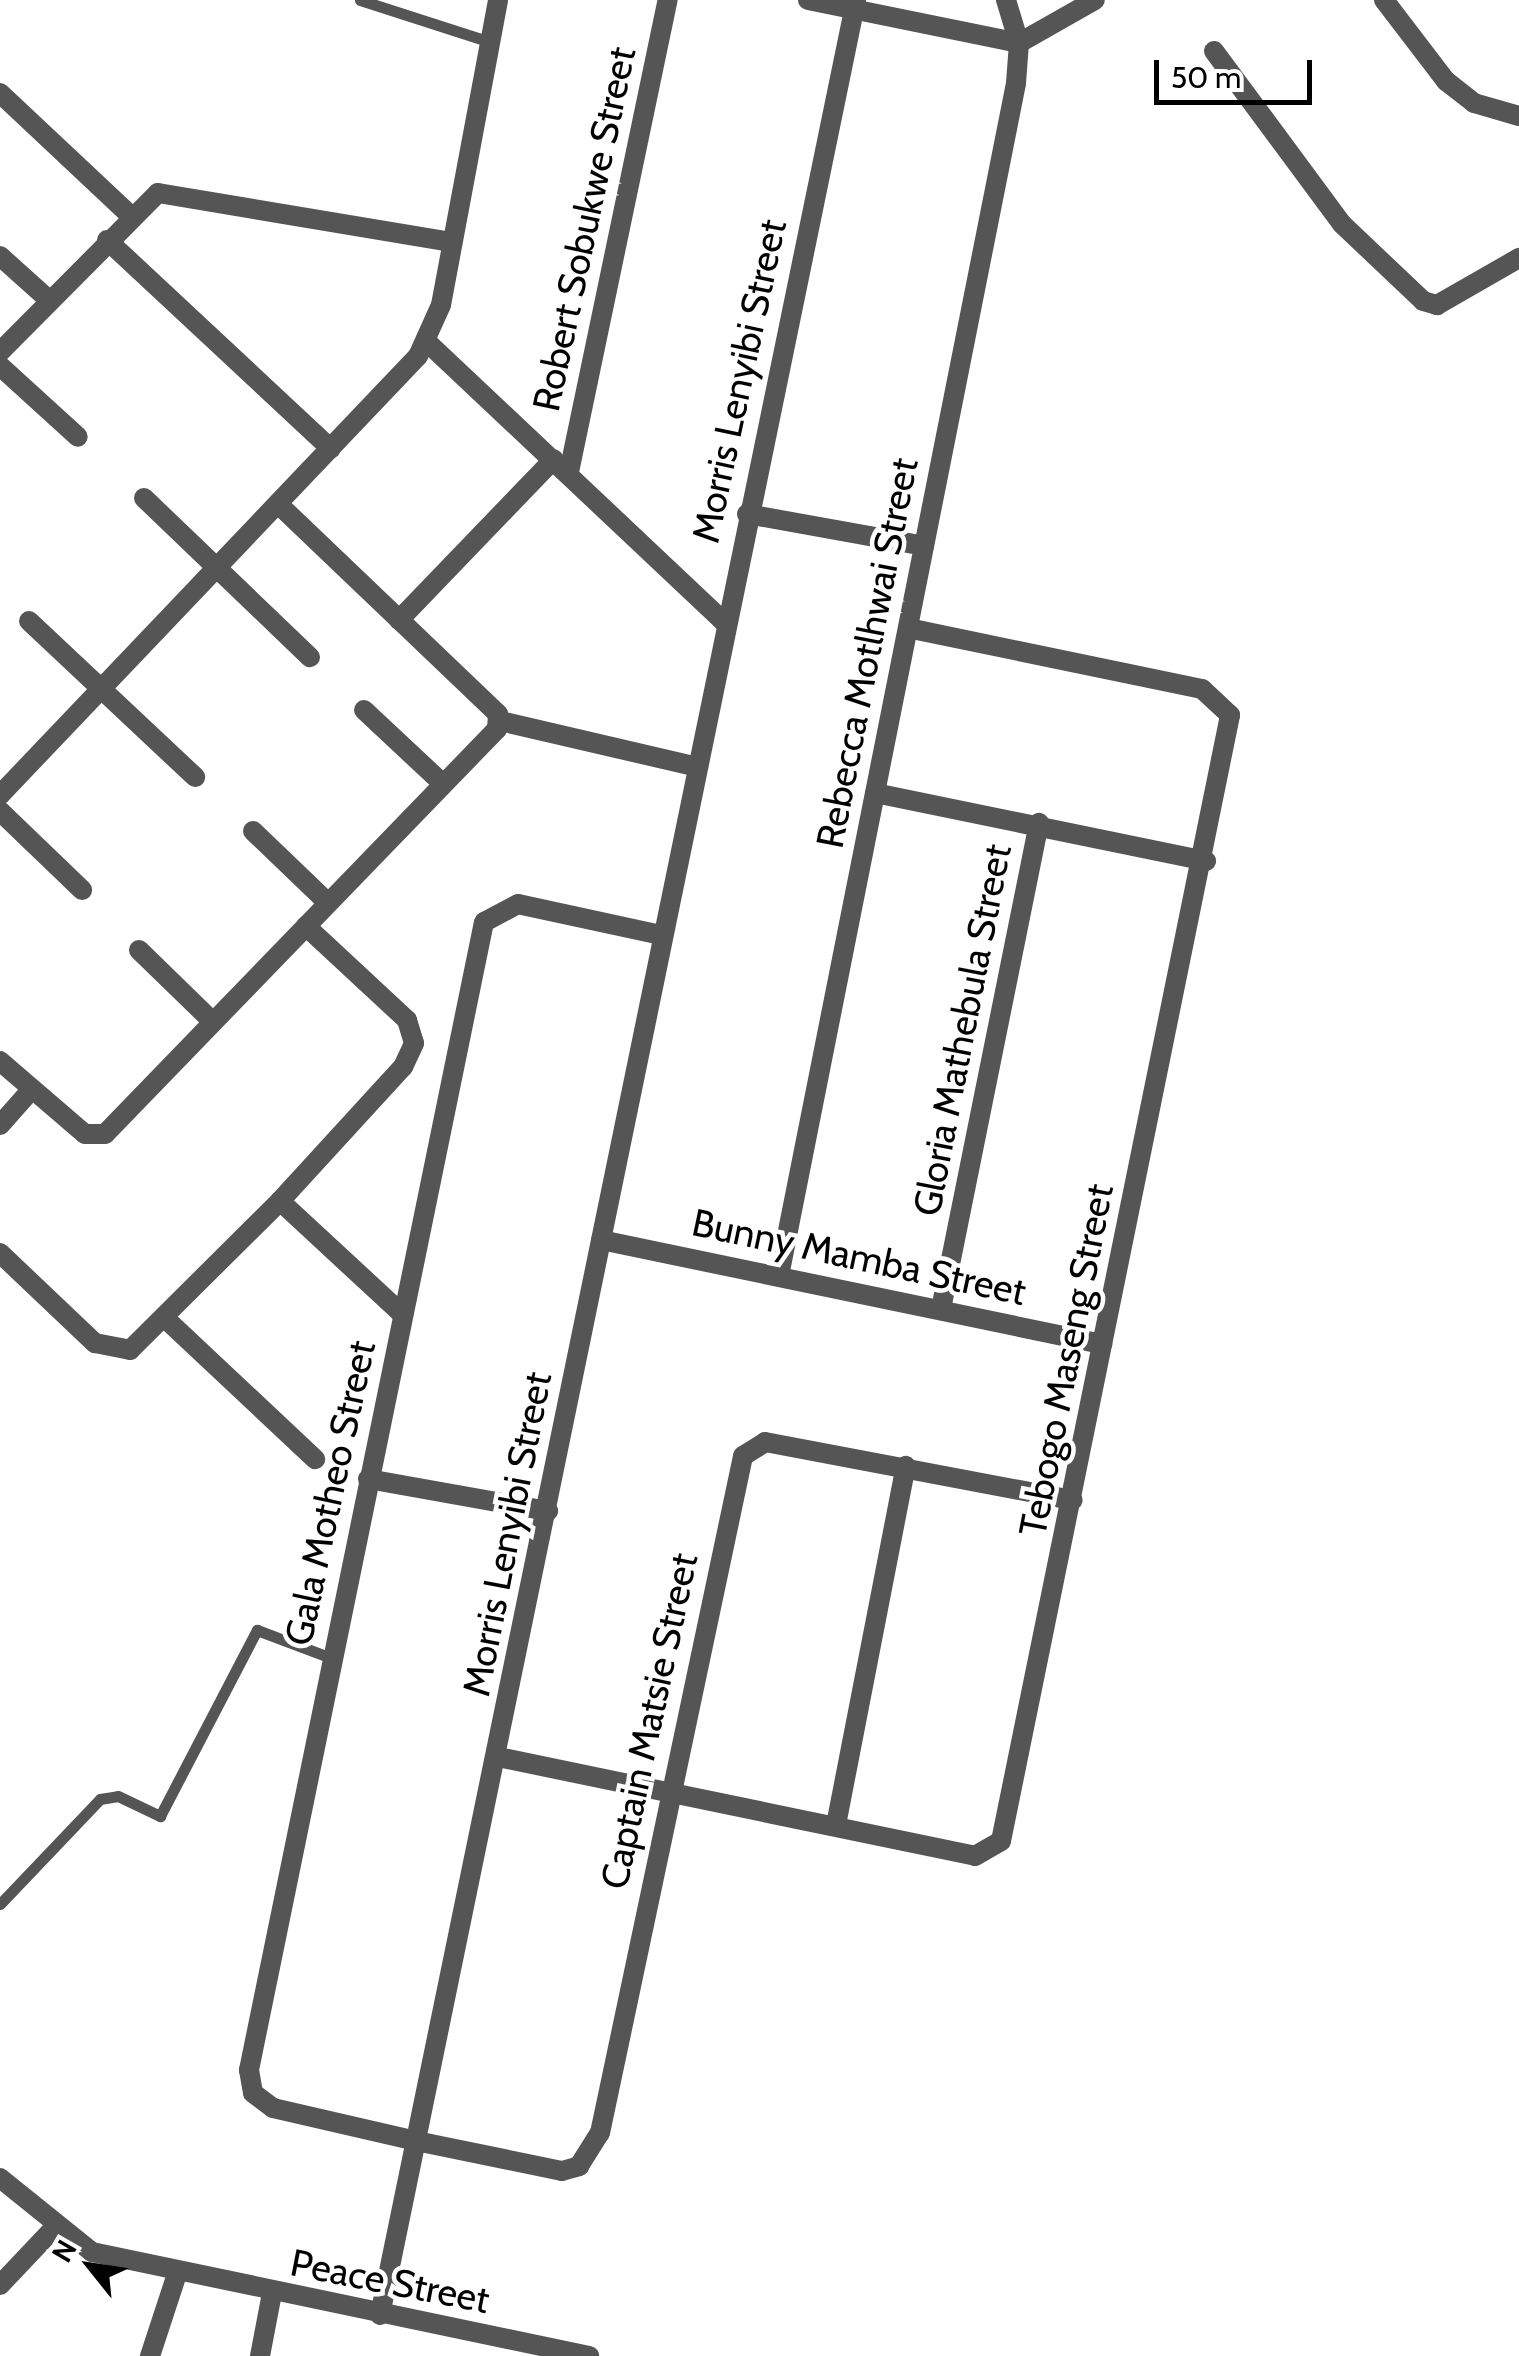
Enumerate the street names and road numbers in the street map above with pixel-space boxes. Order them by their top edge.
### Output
street label: Robert Sobukwe Street [523,43,645,415]
street label: Morris Lenyibi Street [682,215,796,547]
street label: Rebecca Motlhwai Street [807,454,927,852]
street label: Gloria Mathebula Street [904,840,1020,1220]
street label: Tebogo Maseng Street [1010,1180,1122,1540]
street label: Bunny Mamba Street [688,1199,1030,1315]
street label: Gala Motheo Street [275,1336,385,1650]
street label: Morris Lenyibi Street [453,1368,561,1700]
street label: Captain Matsie Street [591,1549,707,1893]
street label: Peace Street [287,2239,493,2323]

